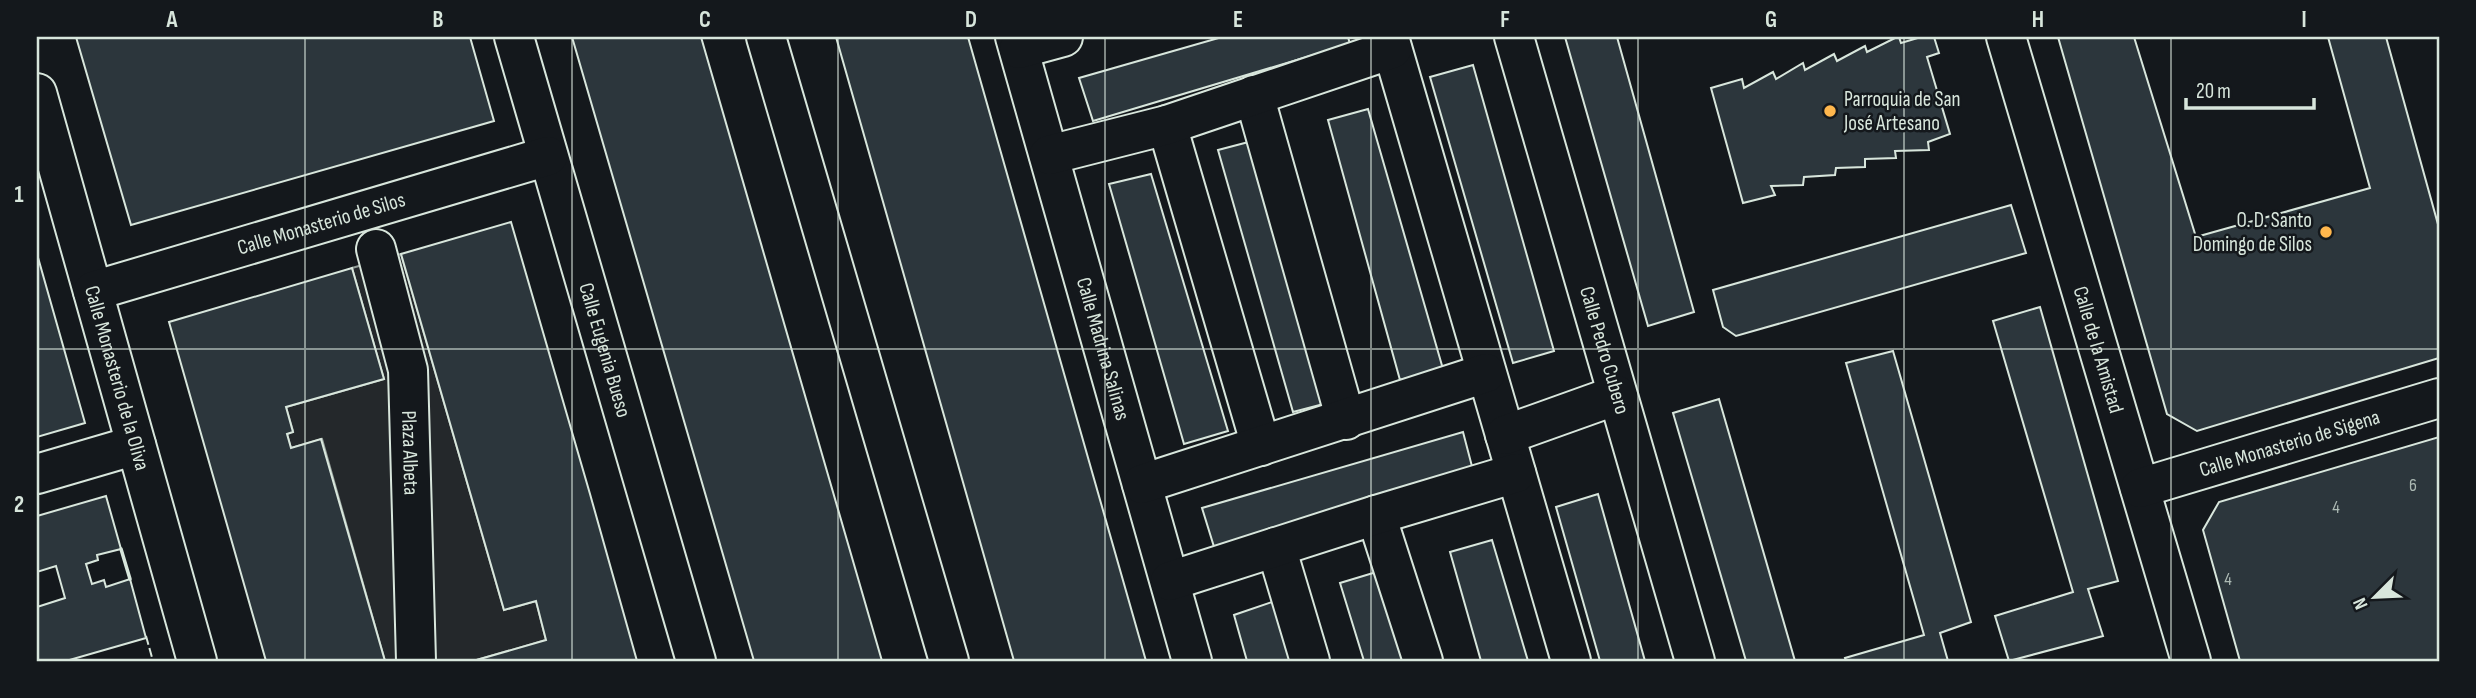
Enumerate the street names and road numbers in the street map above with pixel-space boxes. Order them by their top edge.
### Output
street label: Calle Monasterio de Silos [234,187,408,260]
street label: Calle Madrina Salinas [1071,275,1135,423]
street label: Calle Eugenia Bueso [573,280,636,420]
street label: Calle Monasterio de la Oliva [79,283,155,473]
street label: Calle Pedro Cubero [1574,283,1635,417]
street label: Calle de la Amistad [2068,283,2129,416]
street label: Calle Monasterio de Sigena [2196,405,2383,482]
street label: Plaza Albeta [396,410,423,495]

